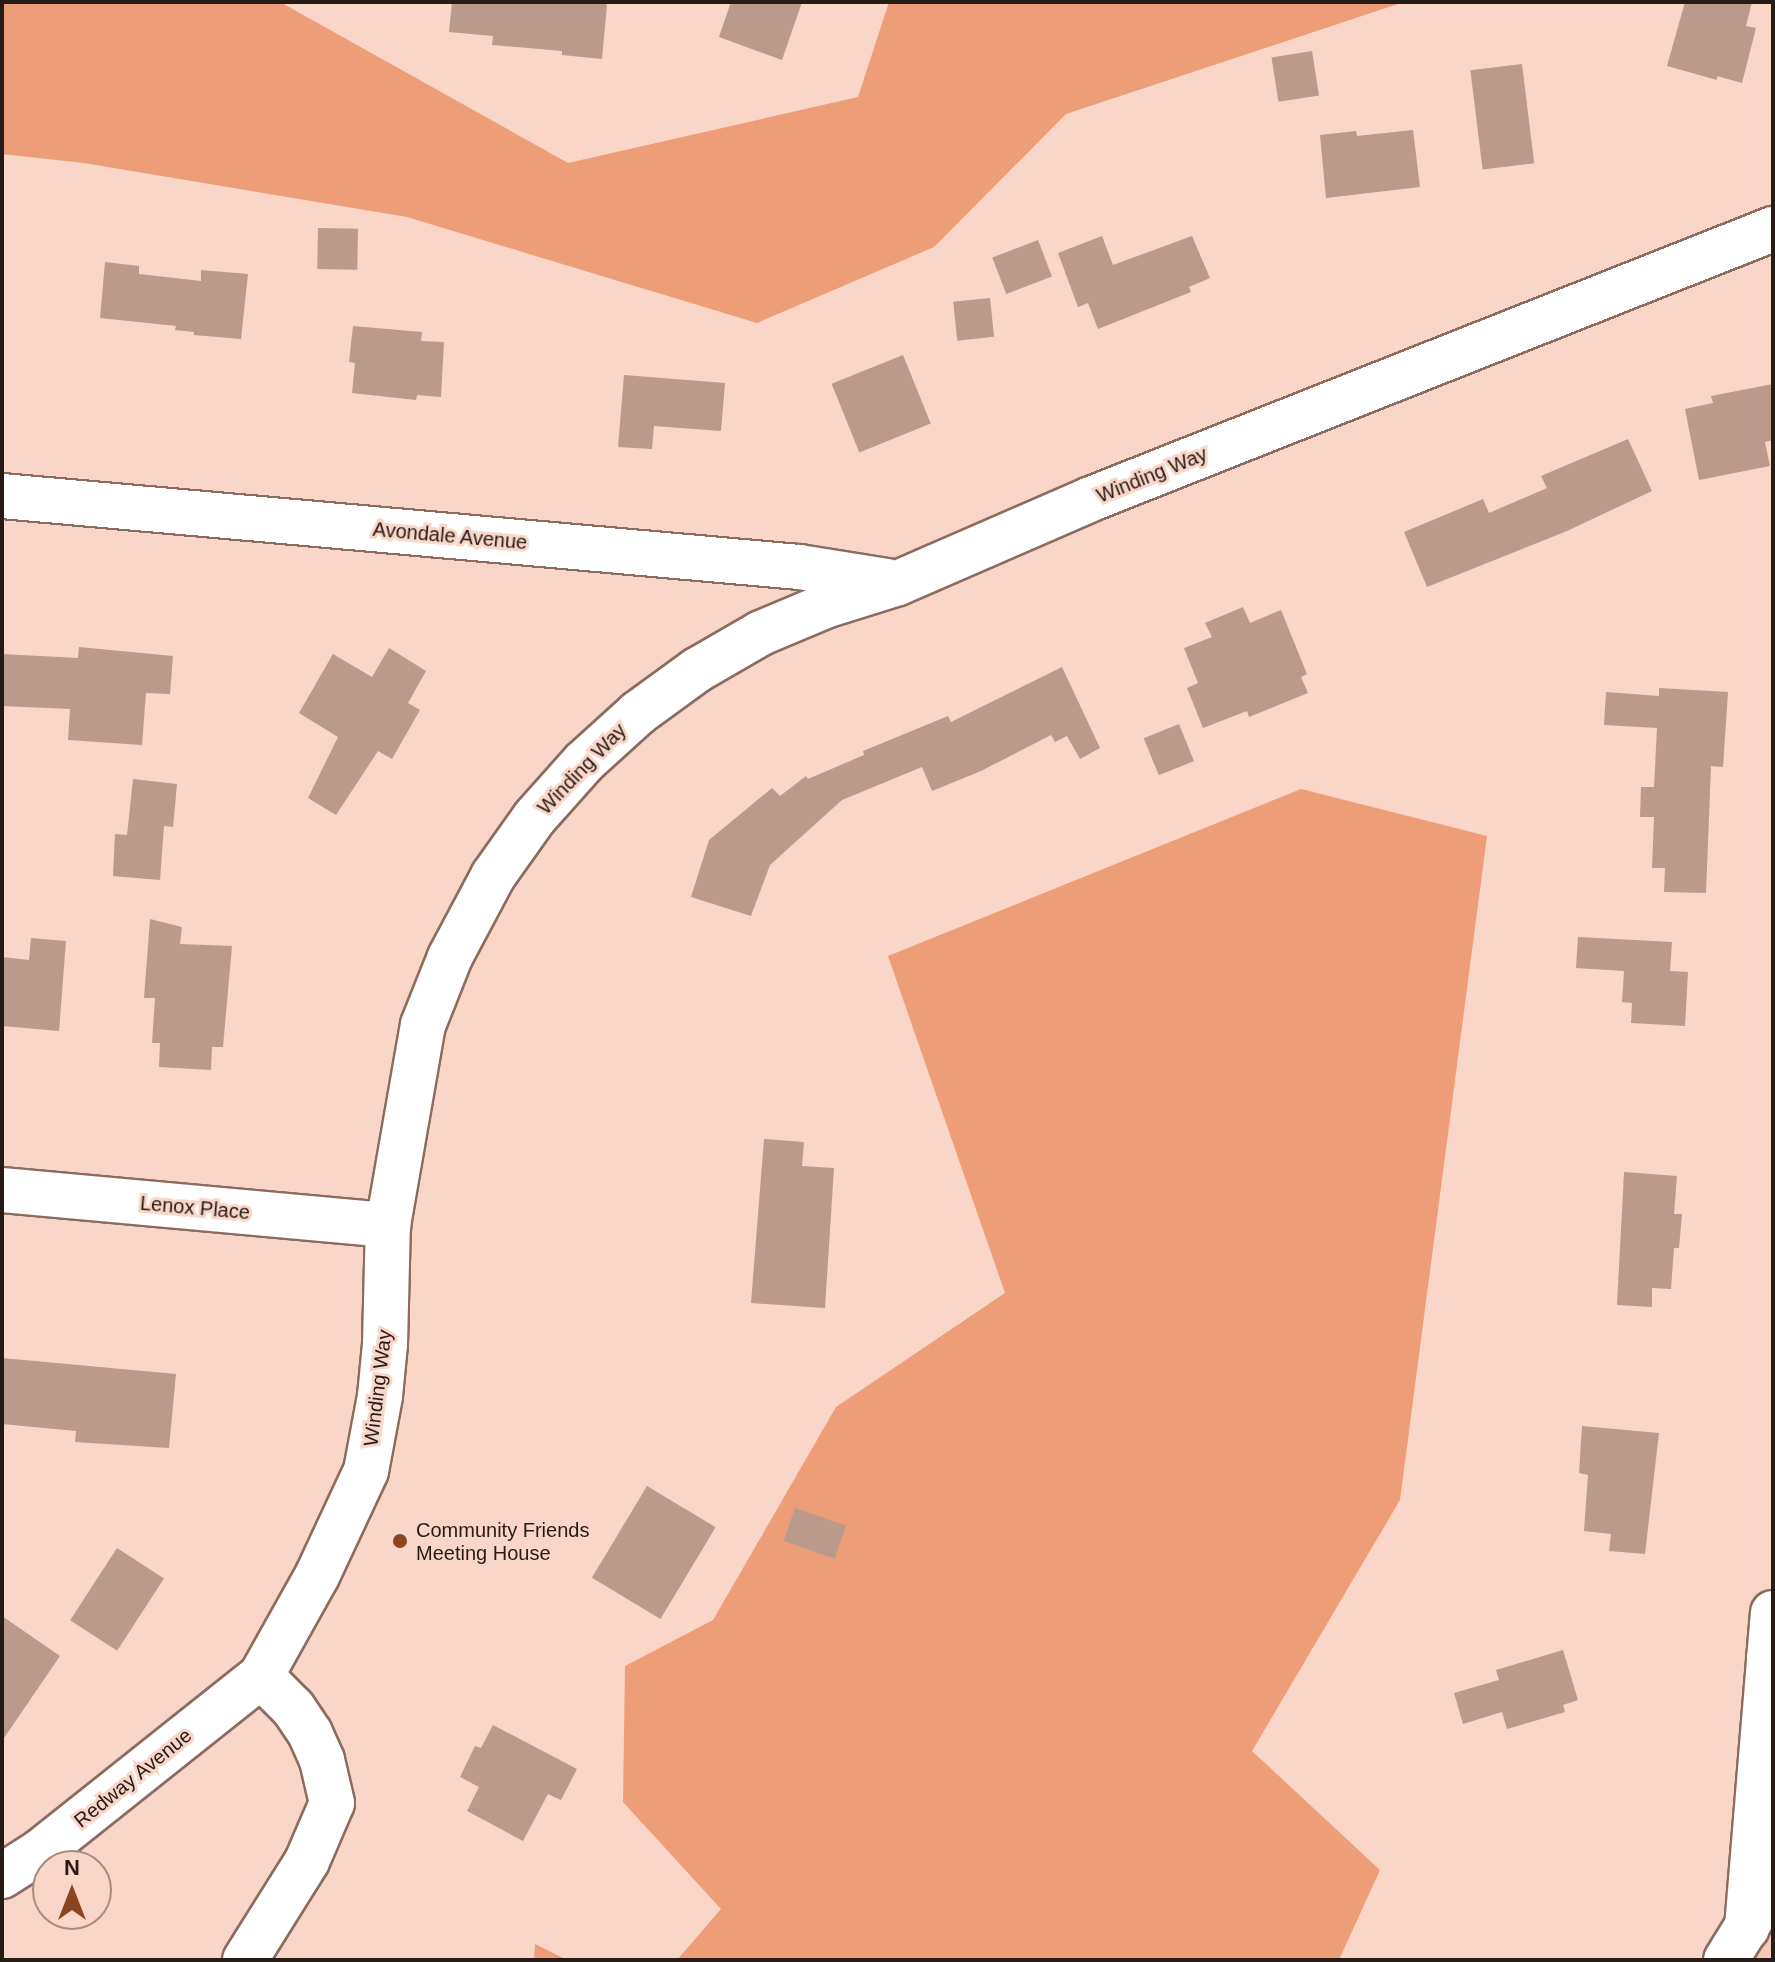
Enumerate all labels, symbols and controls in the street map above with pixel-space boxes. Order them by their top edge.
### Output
street label: Winding Way [1093,442,1211,508]
street label: Avondale Avenue [371,517,529,555]
street label: Winding Way [533,719,631,819]
street label: Lenox Place [139,1191,251,1225]
street label: Winding Way [359,1328,397,1448]
place label: Community Friends Meeting House [416,1518,589,1565]
marker: Community Friends Meeting House [391,1532,409,1550]
street label: Redway Avenue [69,1723,197,1833]
north arrow [32,1850,112,1930]
text: N [64,1855,80,1880]

